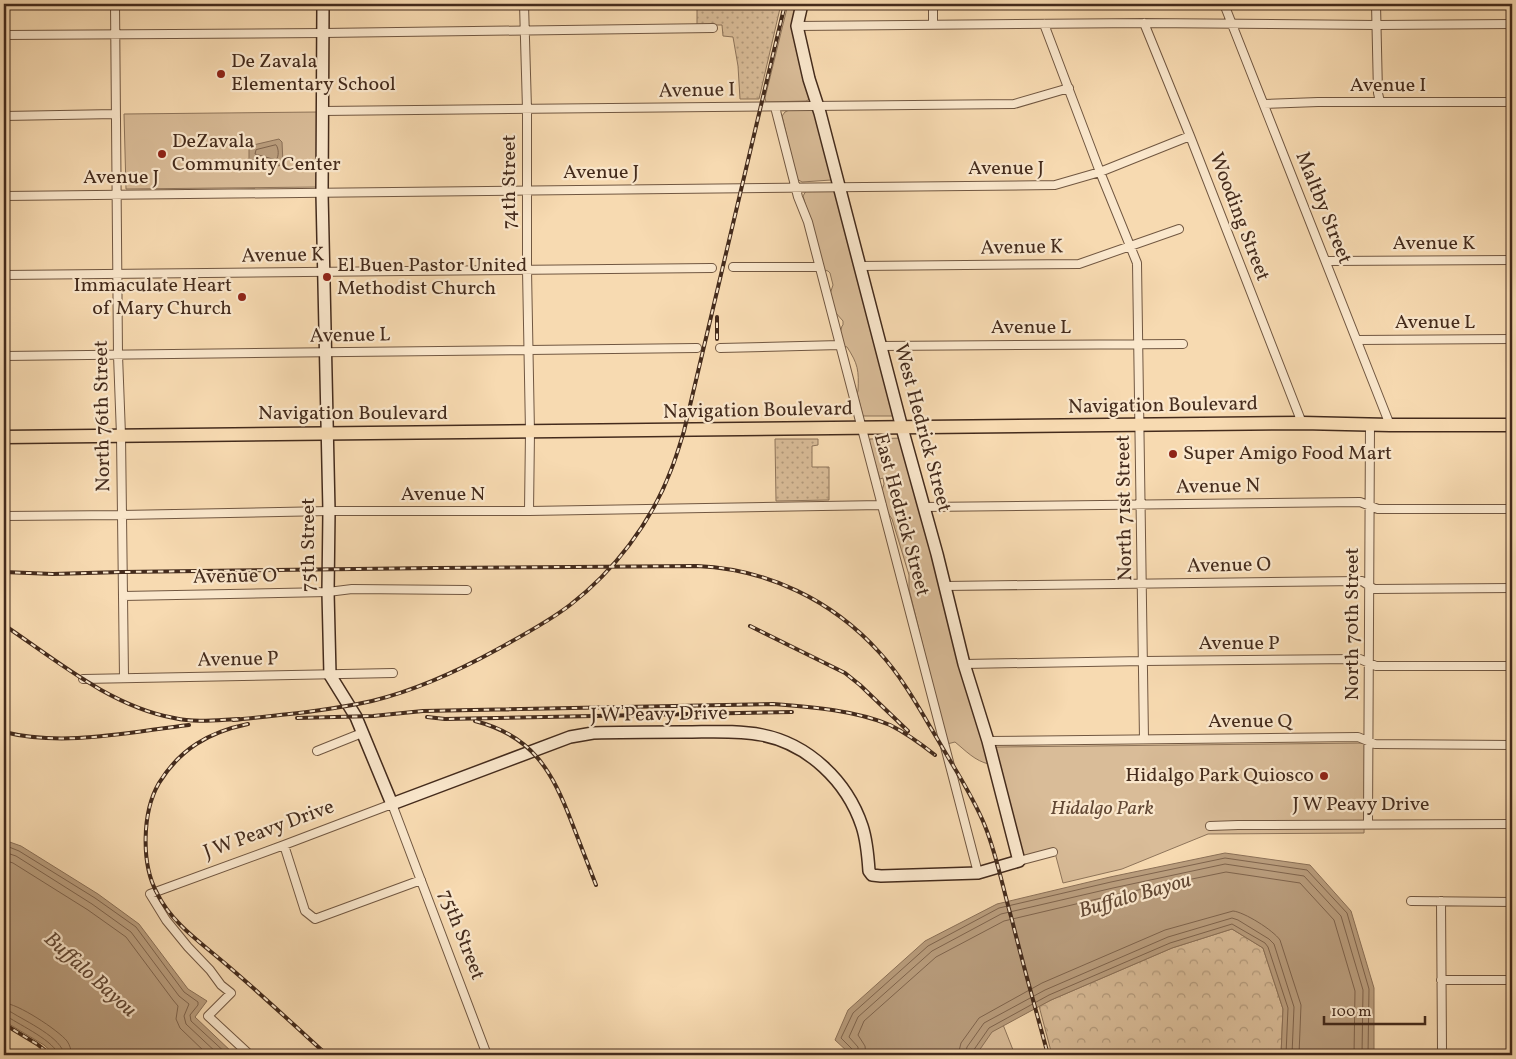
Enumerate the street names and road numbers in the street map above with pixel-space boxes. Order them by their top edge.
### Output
street label: Avenue I [1350,72,1426,100]
street label: Avenue I [659,76,735,106]
street label: 74th Street [496,135,524,230]
street label: Maltby Street [1288,148,1358,268]
street label: Wooding Street [1202,149,1276,285]
street label: Avenue J [968,155,1044,183]
street label: Avenue J [563,159,639,187]
street label: Avenue J [83,164,159,192]
street label: Avenue K [1393,230,1476,258]
street label: Avenue K [980,233,1064,263]
street label: Avenue K [241,241,325,271]
street label: Avenue L [1395,309,1475,337]
street label: Avenue L [991,314,1071,342]
street label: Avenue L [309,321,391,351]
street label: North 76th Street [88,340,118,492]
street label: West Hedrick Street [886,341,958,515]
street label: Navigation Boulevard [1068,390,1258,422]
street label: Navigation Boulevard [663,395,853,427]
street label: Navigation Boulevard [258,400,448,428]
street label: East Hedrick Street [866,430,936,600]
street label: North 71st Street [1110,435,1140,581]
street label: Avenue N [1176,472,1261,502]
street label: Avenue N [401,481,485,509]
street label: 75th Street [295,498,323,592]
street label: North 70th Street [1339,547,1367,701]
street label: Avenue O [1187,551,1271,581]
street label: Avenue O [193,562,277,592]
street label: Avenue P [1198,630,1280,658]
street label: Avenue P [197,645,279,675]
street label: J W Peavy Drive [590,700,728,730]
street label: Avenue Q [1208,708,1293,736]
street label: J W Peavy Drive [1292,791,1430,819]
street label: J W Peavy Drive [200,793,338,867]
street label: 75th Street [431,886,491,984]

